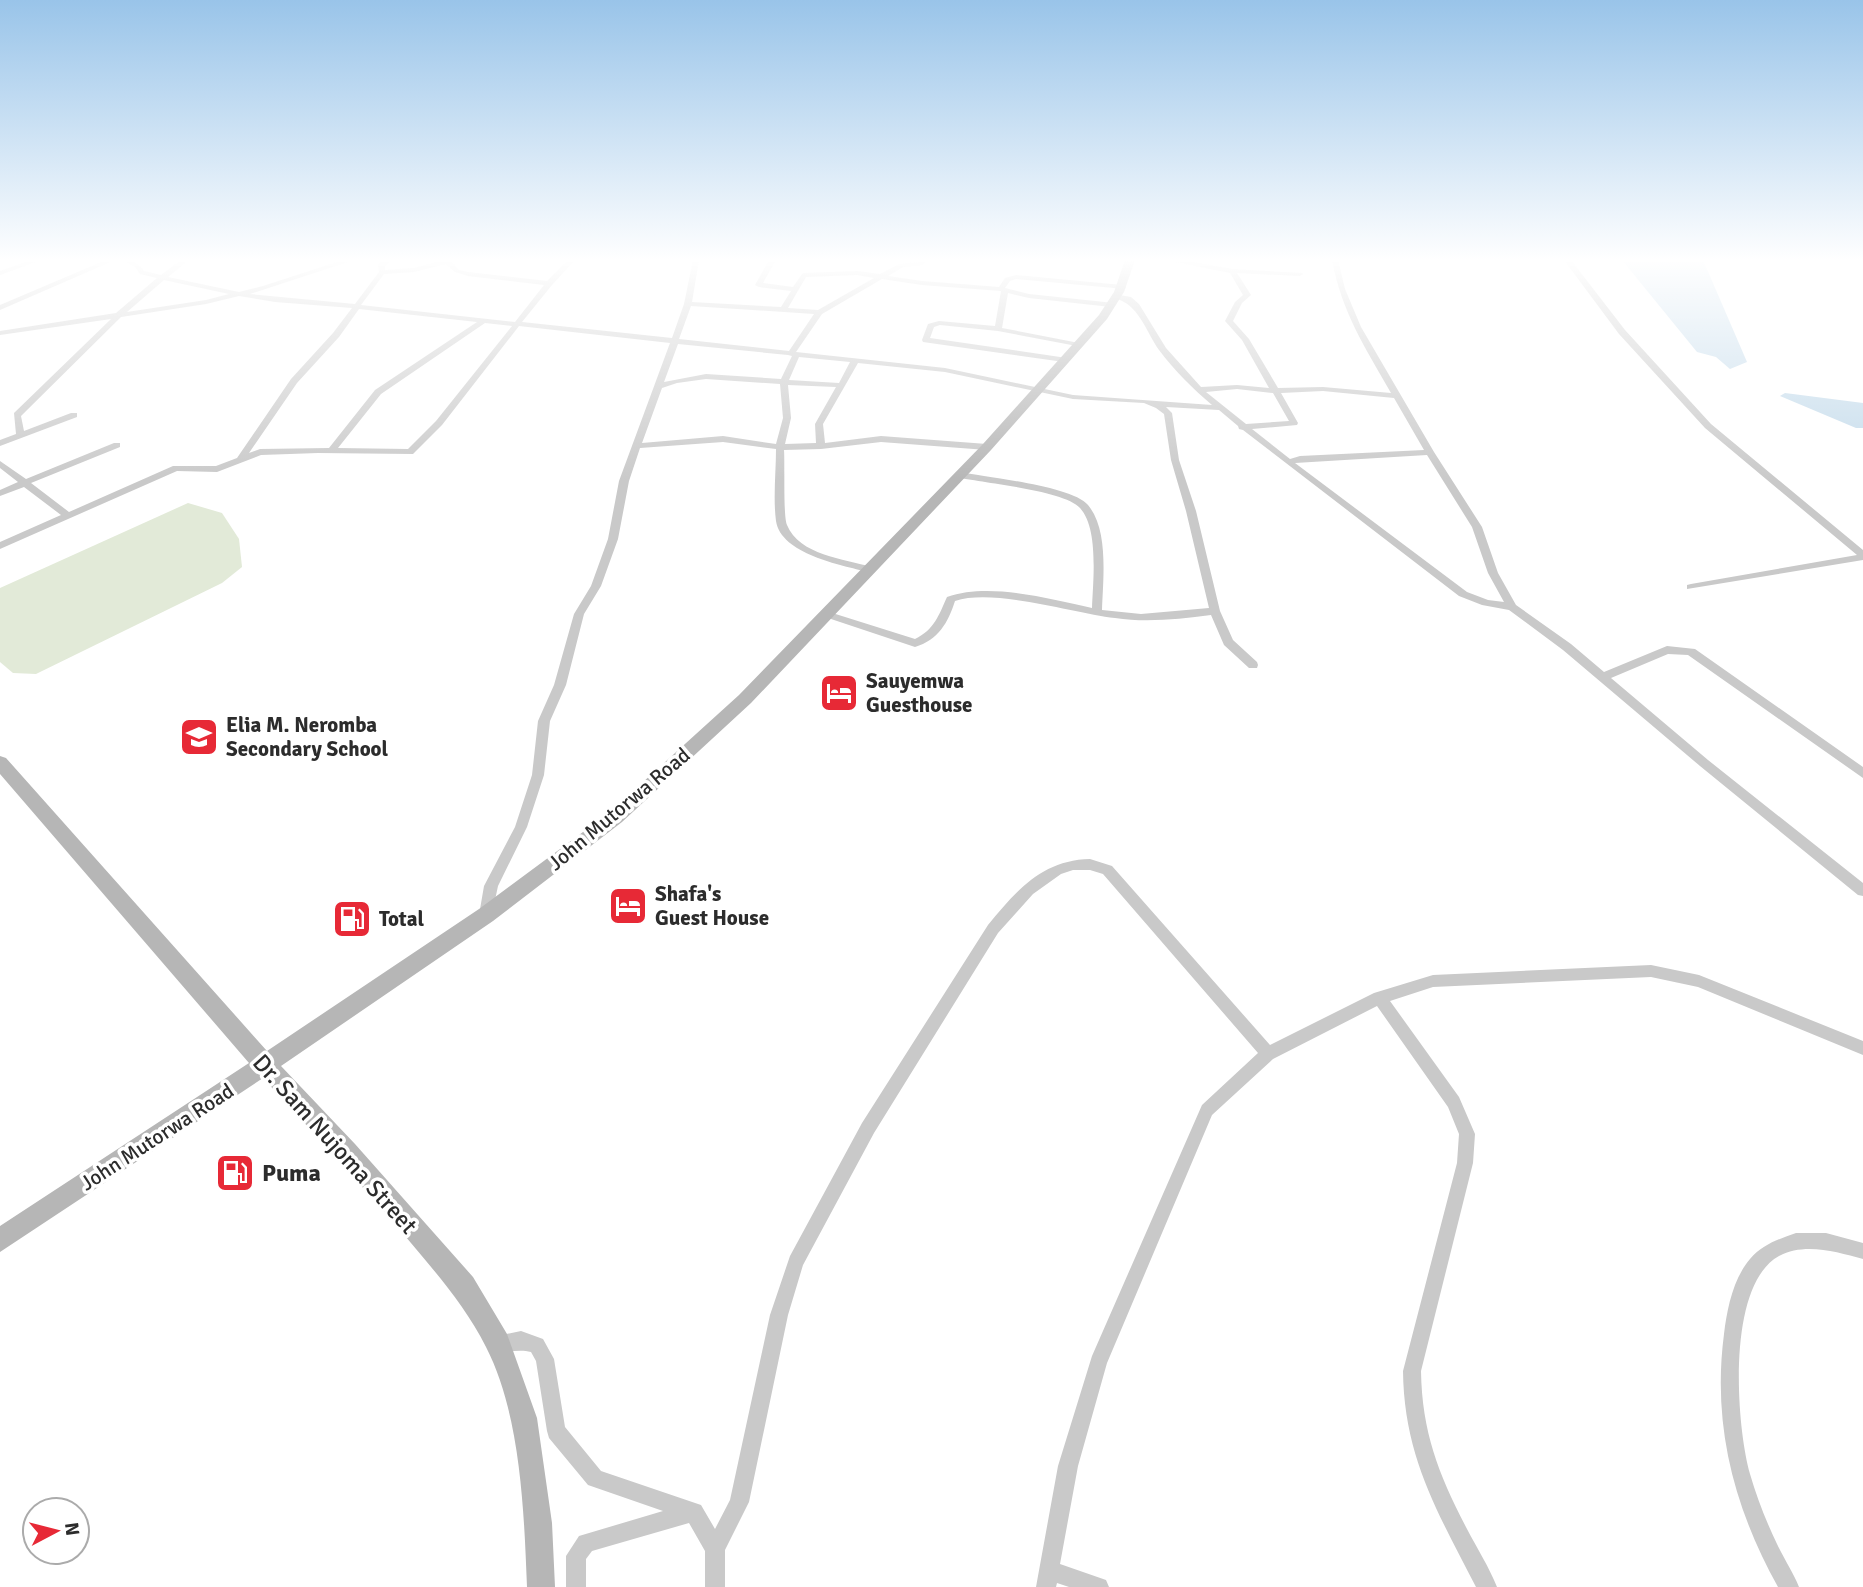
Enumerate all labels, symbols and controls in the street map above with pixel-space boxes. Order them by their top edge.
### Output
place label: Sauyemwa Guesthouse [866,668,972,718]
hotel icon: Sauyemwa Guesthouse [818,672,860,714]
place label: Elia M. Neromba Secondary School [226,712,389,762]
school or university icon: Elia M. Neromba Secondary School [178,716,220,758]
street label: John Mutorwa Road [543,742,695,876]
place label: Shafa's Guest House [655,881,769,931]
hotel icon: Shafa's Guest House [607,885,649,927]
fuel station icon: Total [331,898,373,940]
place label: Total [379,906,424,932]
street label: Dr. Sam Nujoma Street [246,1048,424,1240]
street label: John Mutorwa Road [75,1078,239,1196]
fuel station icon: Puma [214,1152,256,1194]
place label: Puma [262,1158,321,1188]
north arrow [21,1496,91,1566]
text: N [59,1521,85,1537]

